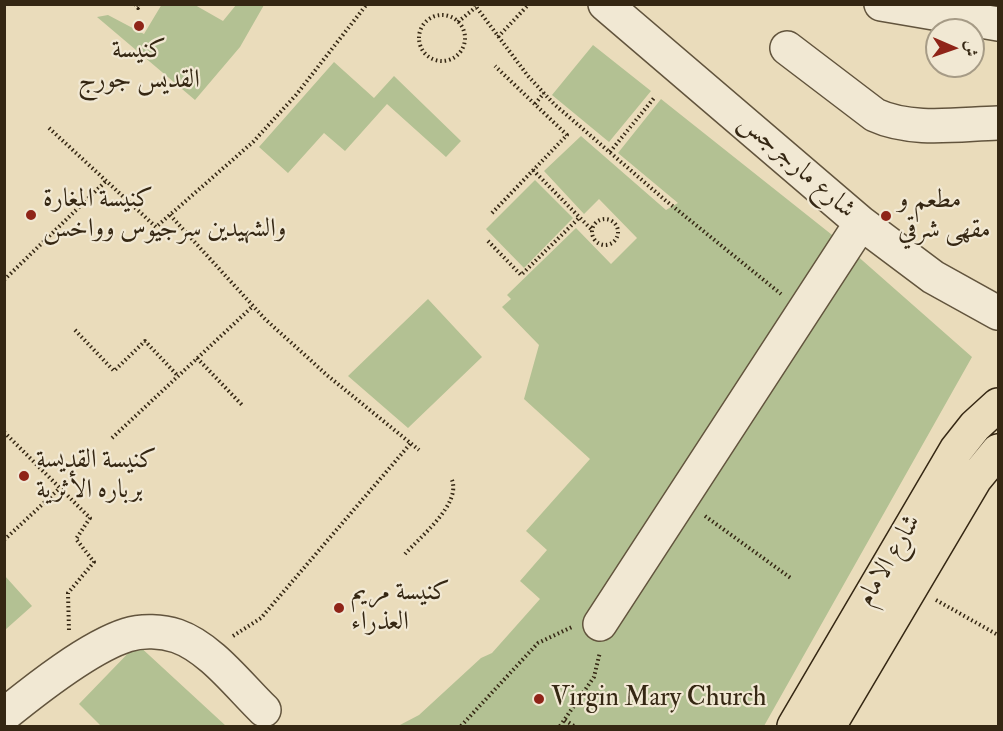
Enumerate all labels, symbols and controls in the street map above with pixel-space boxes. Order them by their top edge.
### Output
north arrow [925,18,985,78]
marker: كنيسة القديس جورج [132,19,146,33]
place label: كنيسة القديس جورج [78,35,200,96]
text: ش [961,40,981,57]
street label: شارع مارجرجس [731,108,861,226]
place label: كنيسة المغارة والشهيدين سرجيوس وواخس [43,184,286,246]
place label: مطعم و مقهى شرقي [898,185,991,246]
marker: كنيسة المغارة والشهيدين سرجيوس وواخس [24,208,38,222]
marker: مطعم و مقهى شرقي [879,209,893,223]
place label: كنيسة القديسة برباره الأثرية [36,445,157,506]
marker: كنيسة القديسة برباره الأثرية [17,469,31,483]
street label: شارع الامام [851,510,929,612]
place label: كنيسة مريم العذراء [351,577,450,638]
marker: كنيسة مريم العذراء [332,601,346,615]
place label: Virgin Mary Church [551,683,766,715]
marker: Virgin Mary Church [532,692,546,706]

